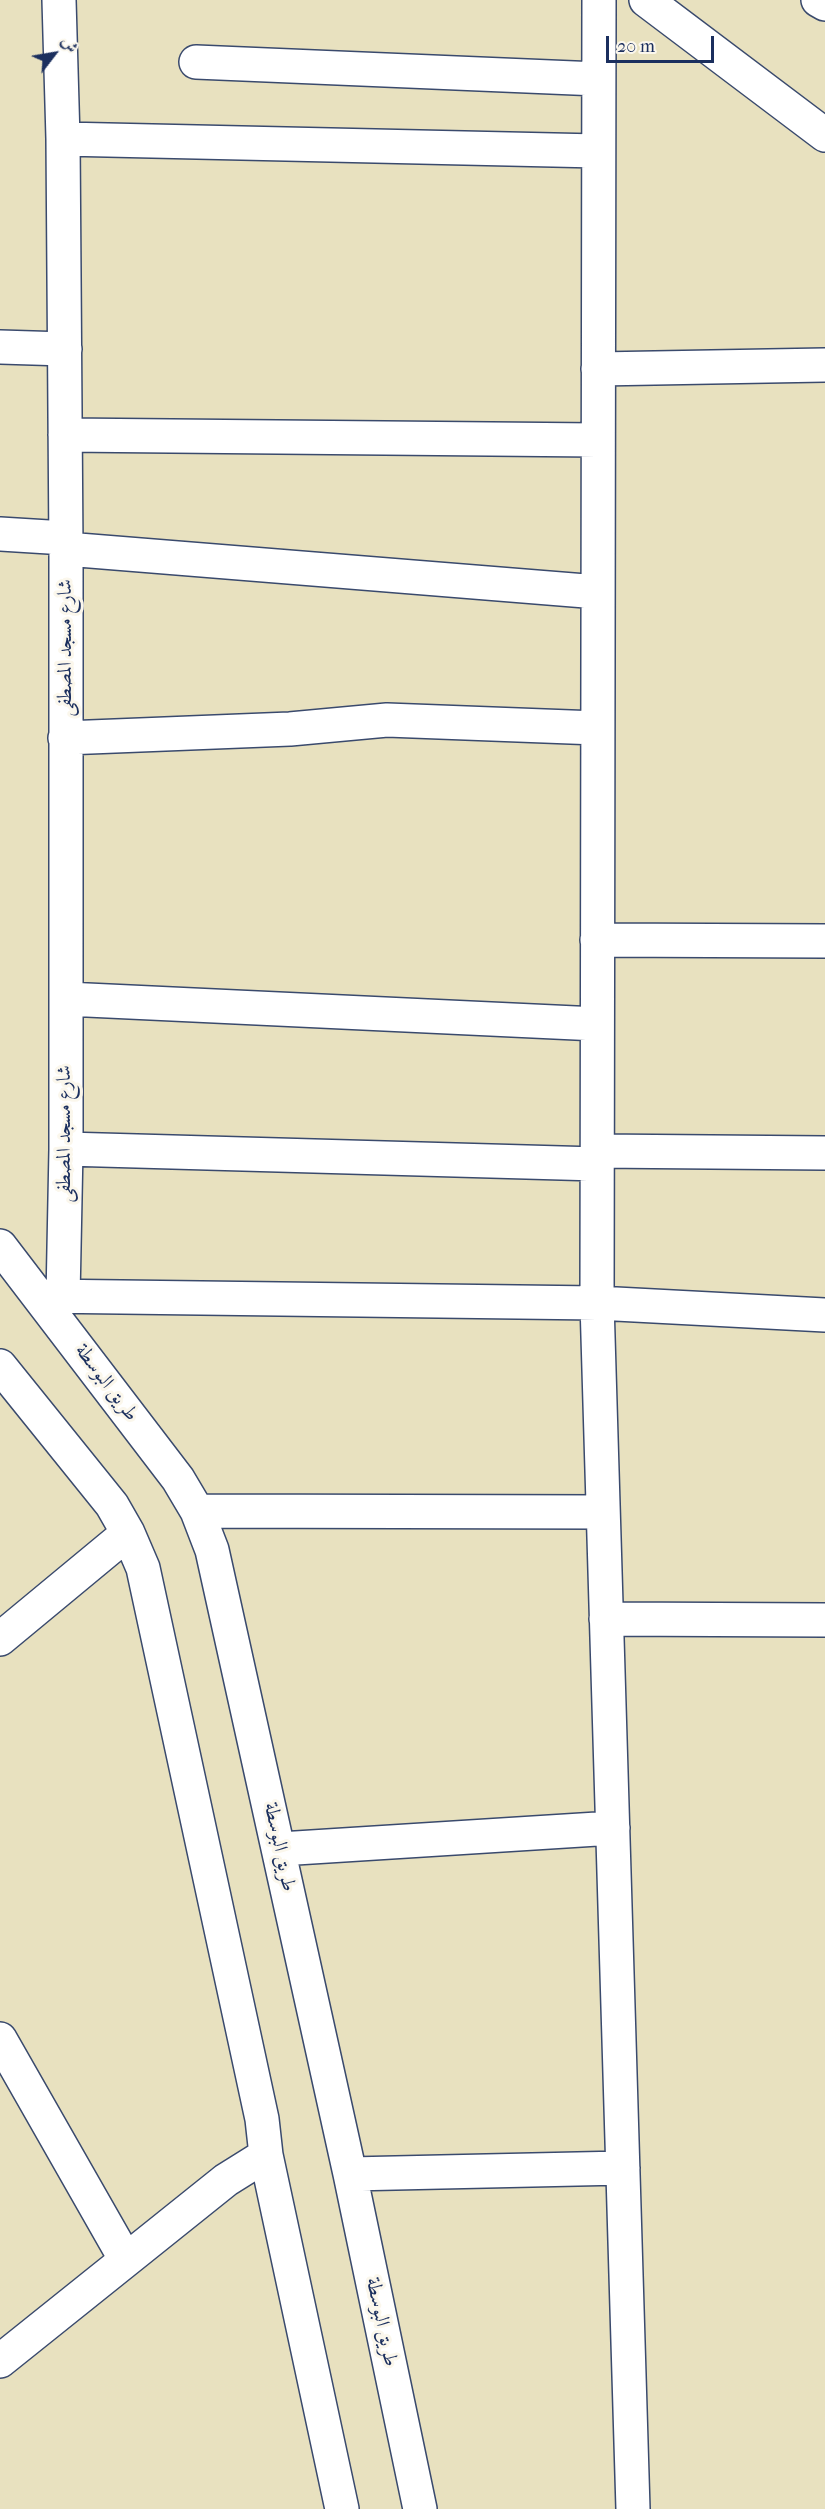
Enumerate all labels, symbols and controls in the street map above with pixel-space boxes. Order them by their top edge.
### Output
north arrow [24,24,84,84]
scale bar [609,24,717,62]
text: ش [58,33,82,56]
text: 20 m [617,36,655,57]
street label: شارع مسجد المصطفى [54,579,78,717]
street label: شارع مسجد المصطفى [53,1065,77,1203]
street label: طريق البوسطة [69,1340,143,1426]
street label: طريق البوسطة [258,1800,300,1894]
street label: طريق البوسطة [360,2275,402,2369]

